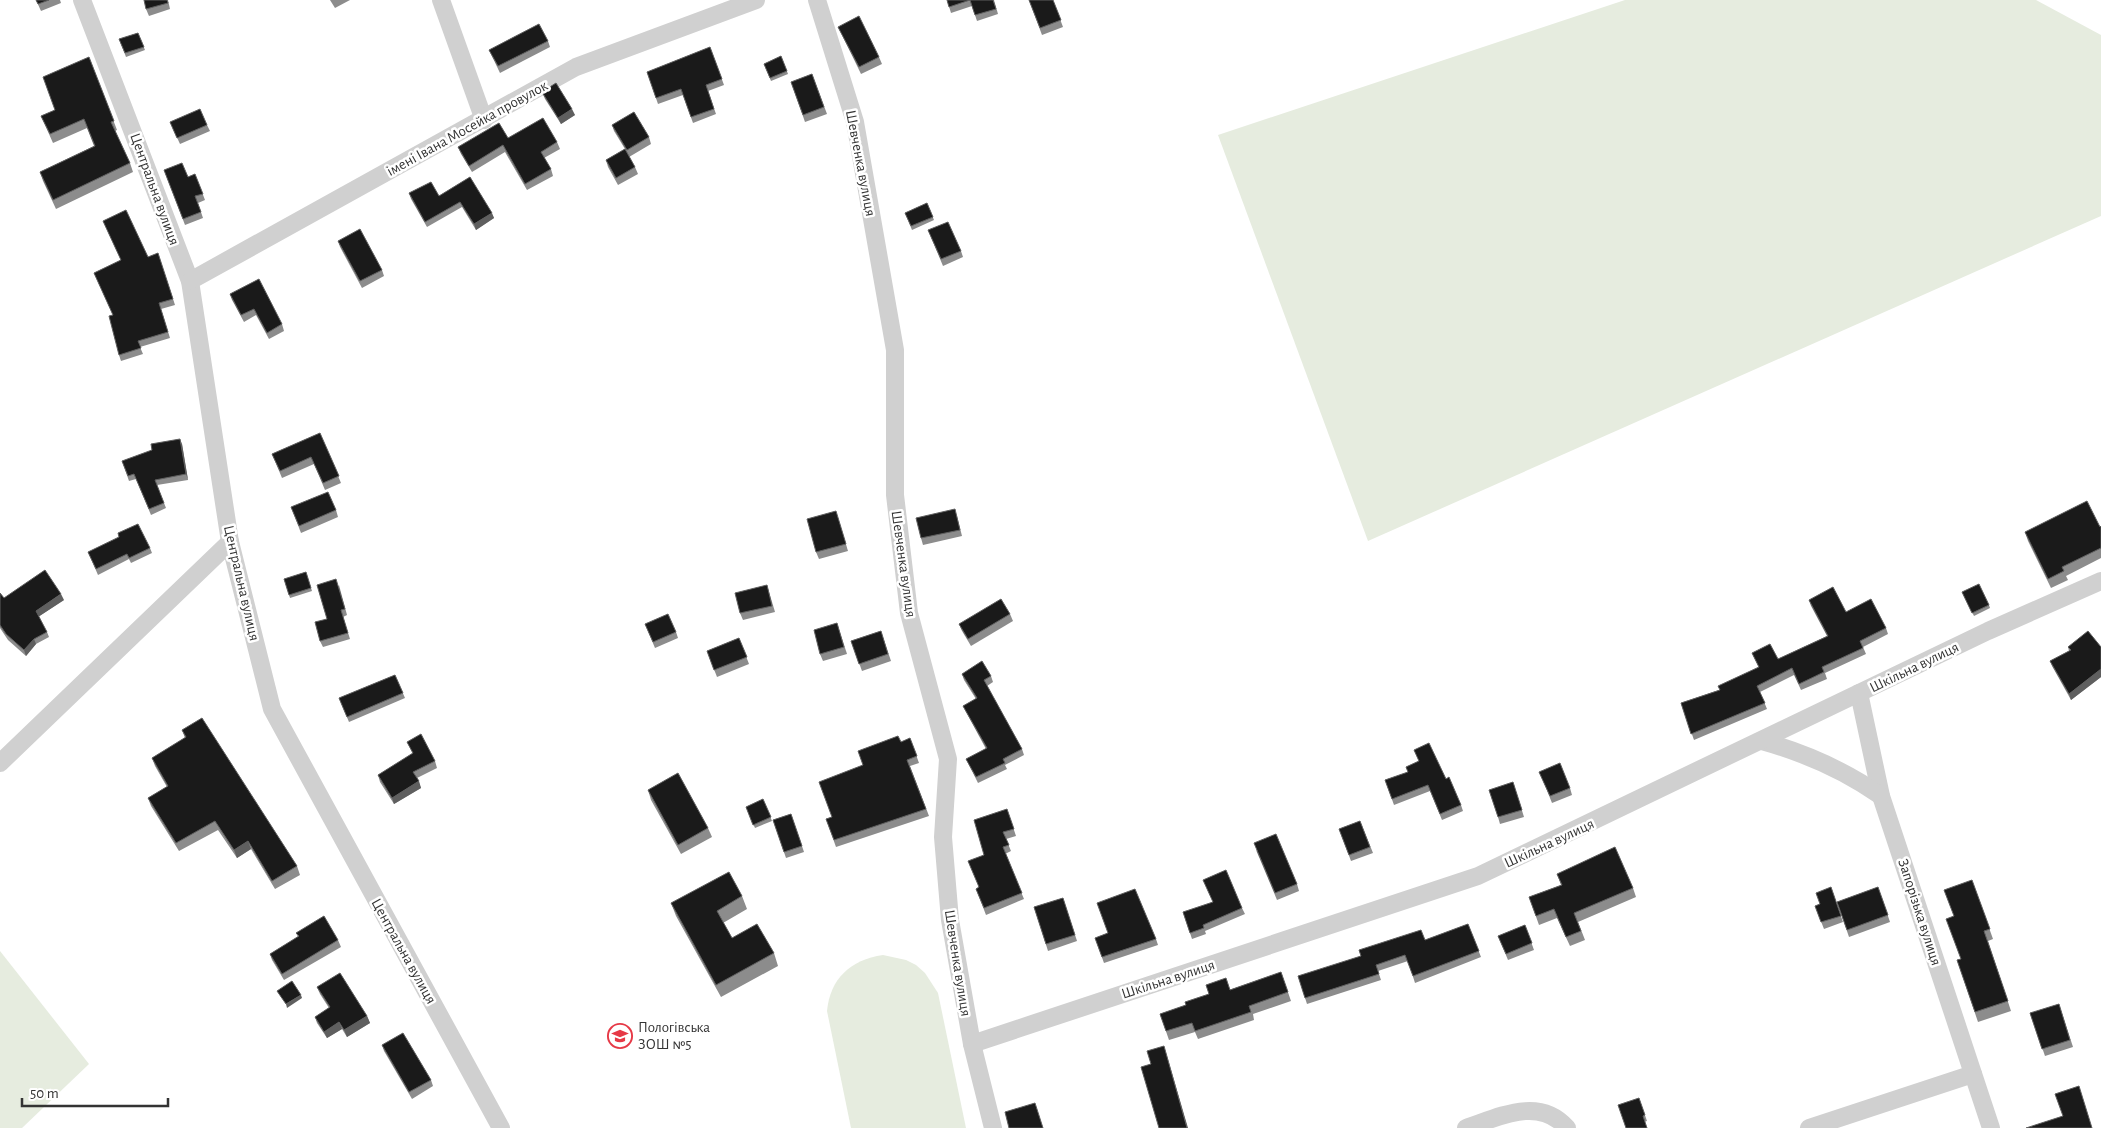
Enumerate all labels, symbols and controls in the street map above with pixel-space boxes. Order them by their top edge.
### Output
street label: імені Івана Мосейка провулок [384,78,550,179]
street label: Шевченка вулиця [843,109,878,217]
street label: Центральна вулиця [127,131,182,247]
street label: Шевченка вулиця [889,510,918,618]
street label: Центральна вулиця [221,524,262,642]
street label: Шкільна вулиця [1867,639,1961,696]
street label: Шкільна вулиця [1502,816,1597,871]
street label: Запорізька вулиця [1895,857,1944,967]
street label: Центральна вулиця [368,896,439,1007]
street label: Шевченка вулиця [942,909,973,1017]
street label: Шкільна вулиця [1120,957,1217,1002]
place label: Пологівська ЗОШ №5 [638,1020,710,1052]
school or university icon: Пологівська ЗОШ №5 [607,1023,633,1049]
scale bar [22,1076,169,1108]
text: 50 m [30,1086,59,1101]

